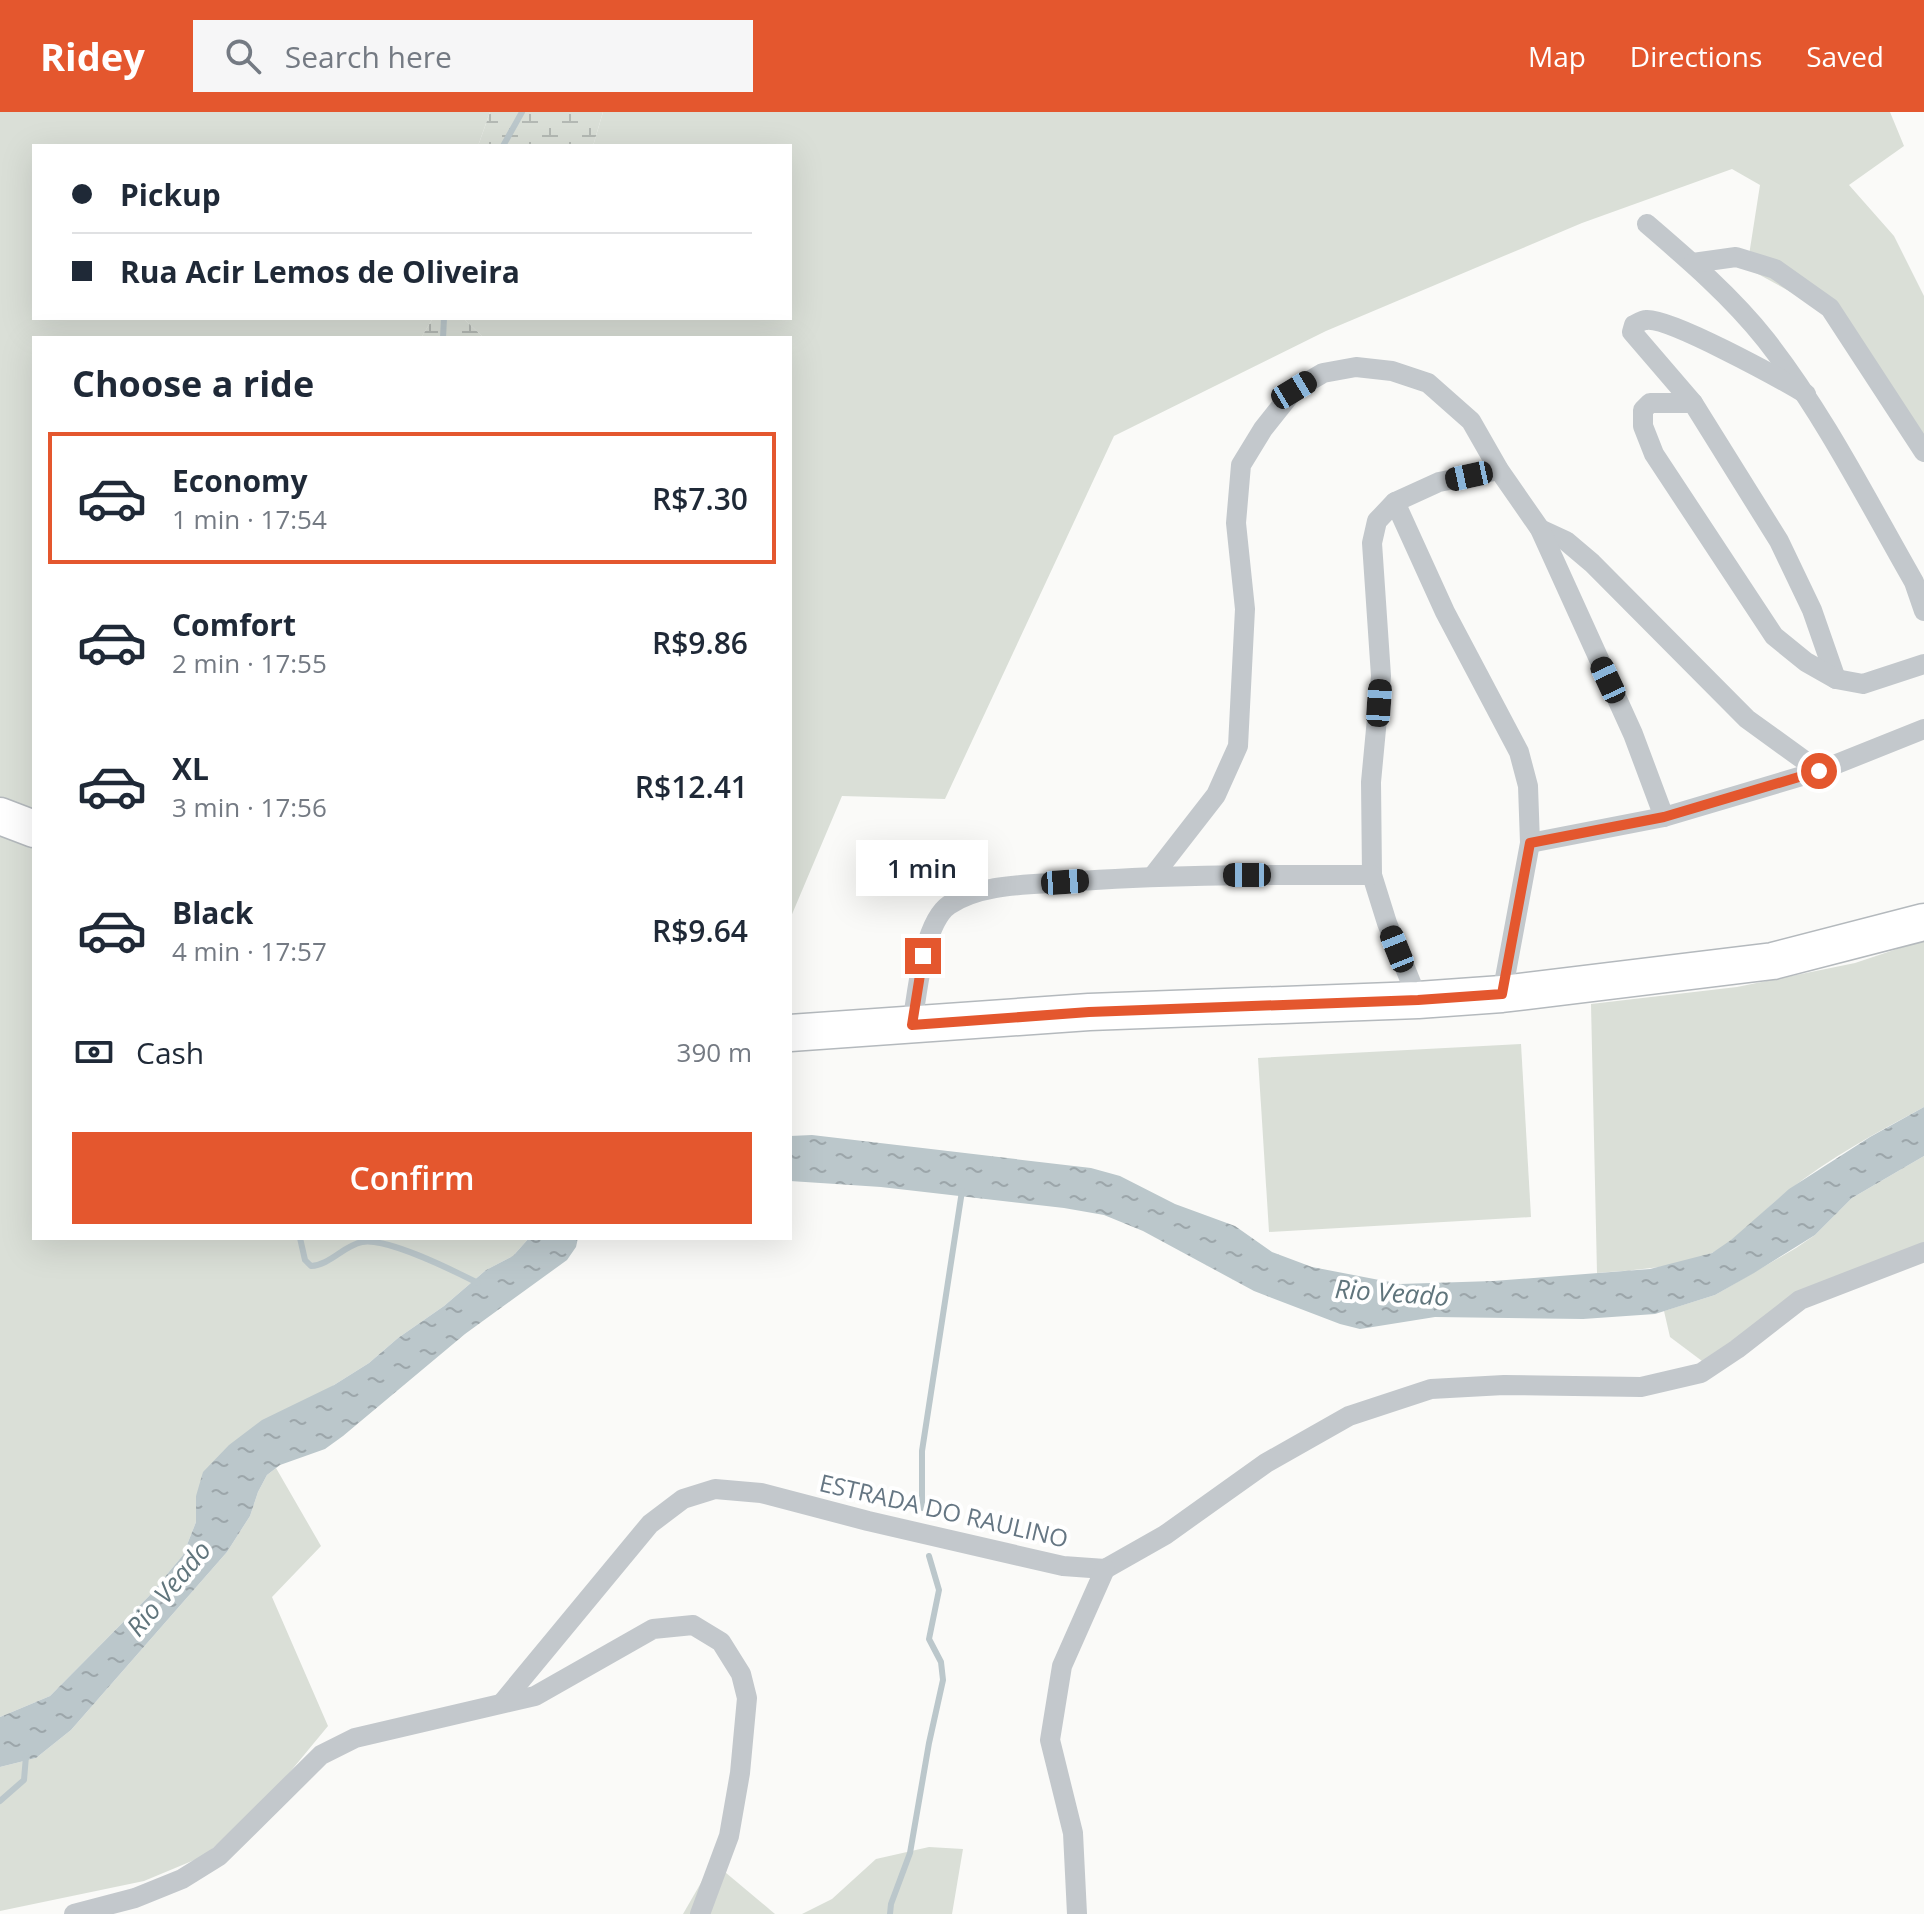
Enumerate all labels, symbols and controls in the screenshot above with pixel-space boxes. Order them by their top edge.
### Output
search box [193,20,753,92]
text: Ridey [40,30,145,82]
icon: search [221,34,265,78]
text: Search here [285,36,452,77]
text: Map [1528,37,1586,75]
text: Directions [1630,37,1762,75]
text: Saved [1806,37,1884,75]
text: Pickup [120,174,221,215]
text: Rua Acir Lemos de Oliveira [120,251,520,292]
text: Choose a ride [72,359,314,408]
car [1267,367,1321,413]
car [1443,459,1495,493]
text: Economy [172,460,308,501]
icon: car [76,462,148,534]
text: R$7.30 [652,478,748,519]
text: 1 min · 17:54 [172,501,327,537]
text: Comfort [172,604,296,645]
icon: car [76,606,148,678]
text: R$9.86 [652,622,748,663]
text: 2 min · 17:55 [172,645,327,681]
car [1587,653,1629,707]
car [1365,678,1393,728]
text: XL [172,748,209,789]
icon: car [76,750,148,822]
route start [1801,753,1837,789]
text: R$12.41 [635,766,748,807]
text: 3 min · 17:56 [172,789,327,825]
callout: 1 min [857,840,989,896]
text: 1 min [887,850,957,886]
car [1223,863,1271,887]
car [1040,868,1090,896]
text: Black [172,892,253,933]
icon: car [76,894,148,966]
text: R$9.64 [652,910,748,951]
car [1377,922,1417,976]
text: 4 min · 17:57 [172,933,327,969]
route end [905,938,941,974]
icon: cash [72,1030,116,1074]
text: Cash [136,1032,204,1073]
text: 390 m [677,1034,752,1070]
button: Confirm [72,1132,752,1224]
water label: Rio Veado [1334,1270,1450,1314]
street label: ESTRADA DO RAULINO [816,1465,1072,1555]
water label: Rio Veado [117,1533,219,1643]

